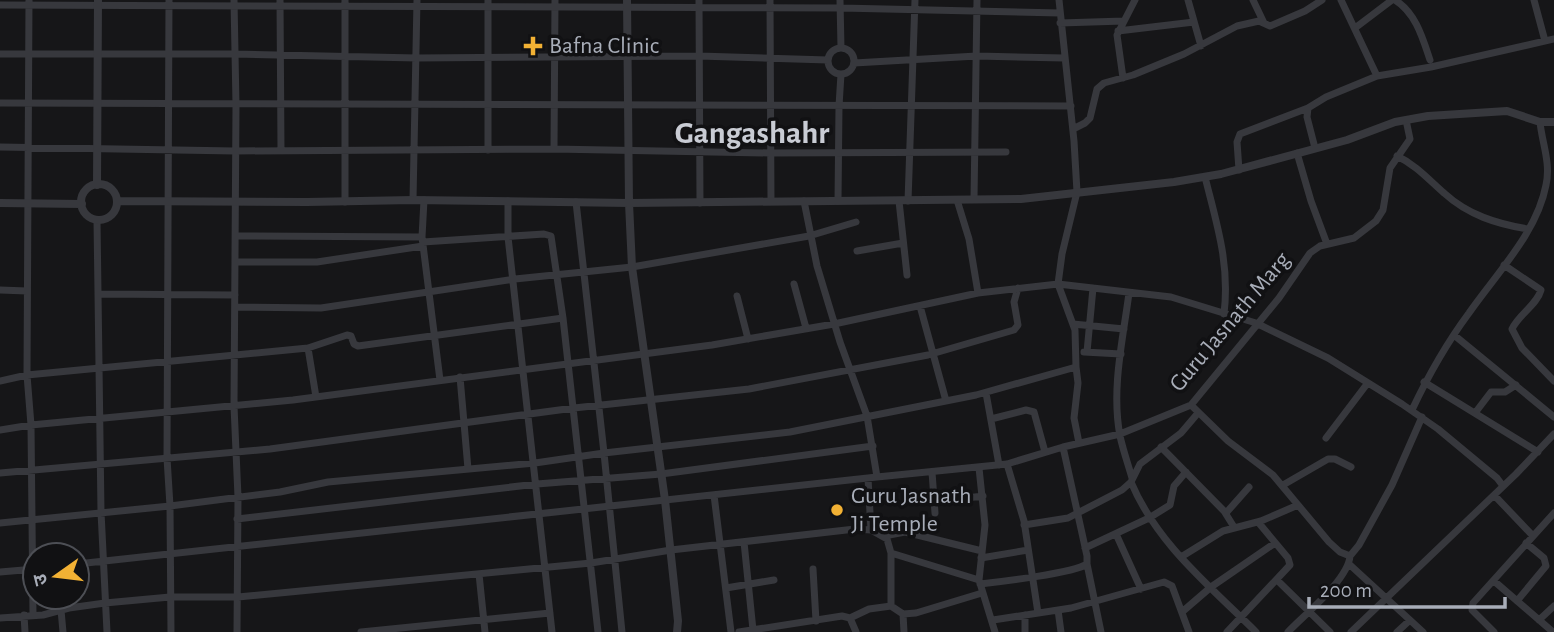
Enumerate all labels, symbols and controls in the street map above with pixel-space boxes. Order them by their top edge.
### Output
place label: Bafna Clinic [549,34,659,58]
marker: Bafna Clinic [523,36,543,56]
district label: Gangashahr [675,117,829,149]
street label: Guru Jasnath Marg [1165,248,1295,396]
place label: Guru Jasnath Ji Temple [851,484,971,536]
marker: Guru Jasnath Ji Temple [829,502,845,518]
north arrow [21,541,91,611]
scale bar [1309,566,1505,610]
text: उ [30,571,52,587]
text: 200 m [1320,580,1372,601]

